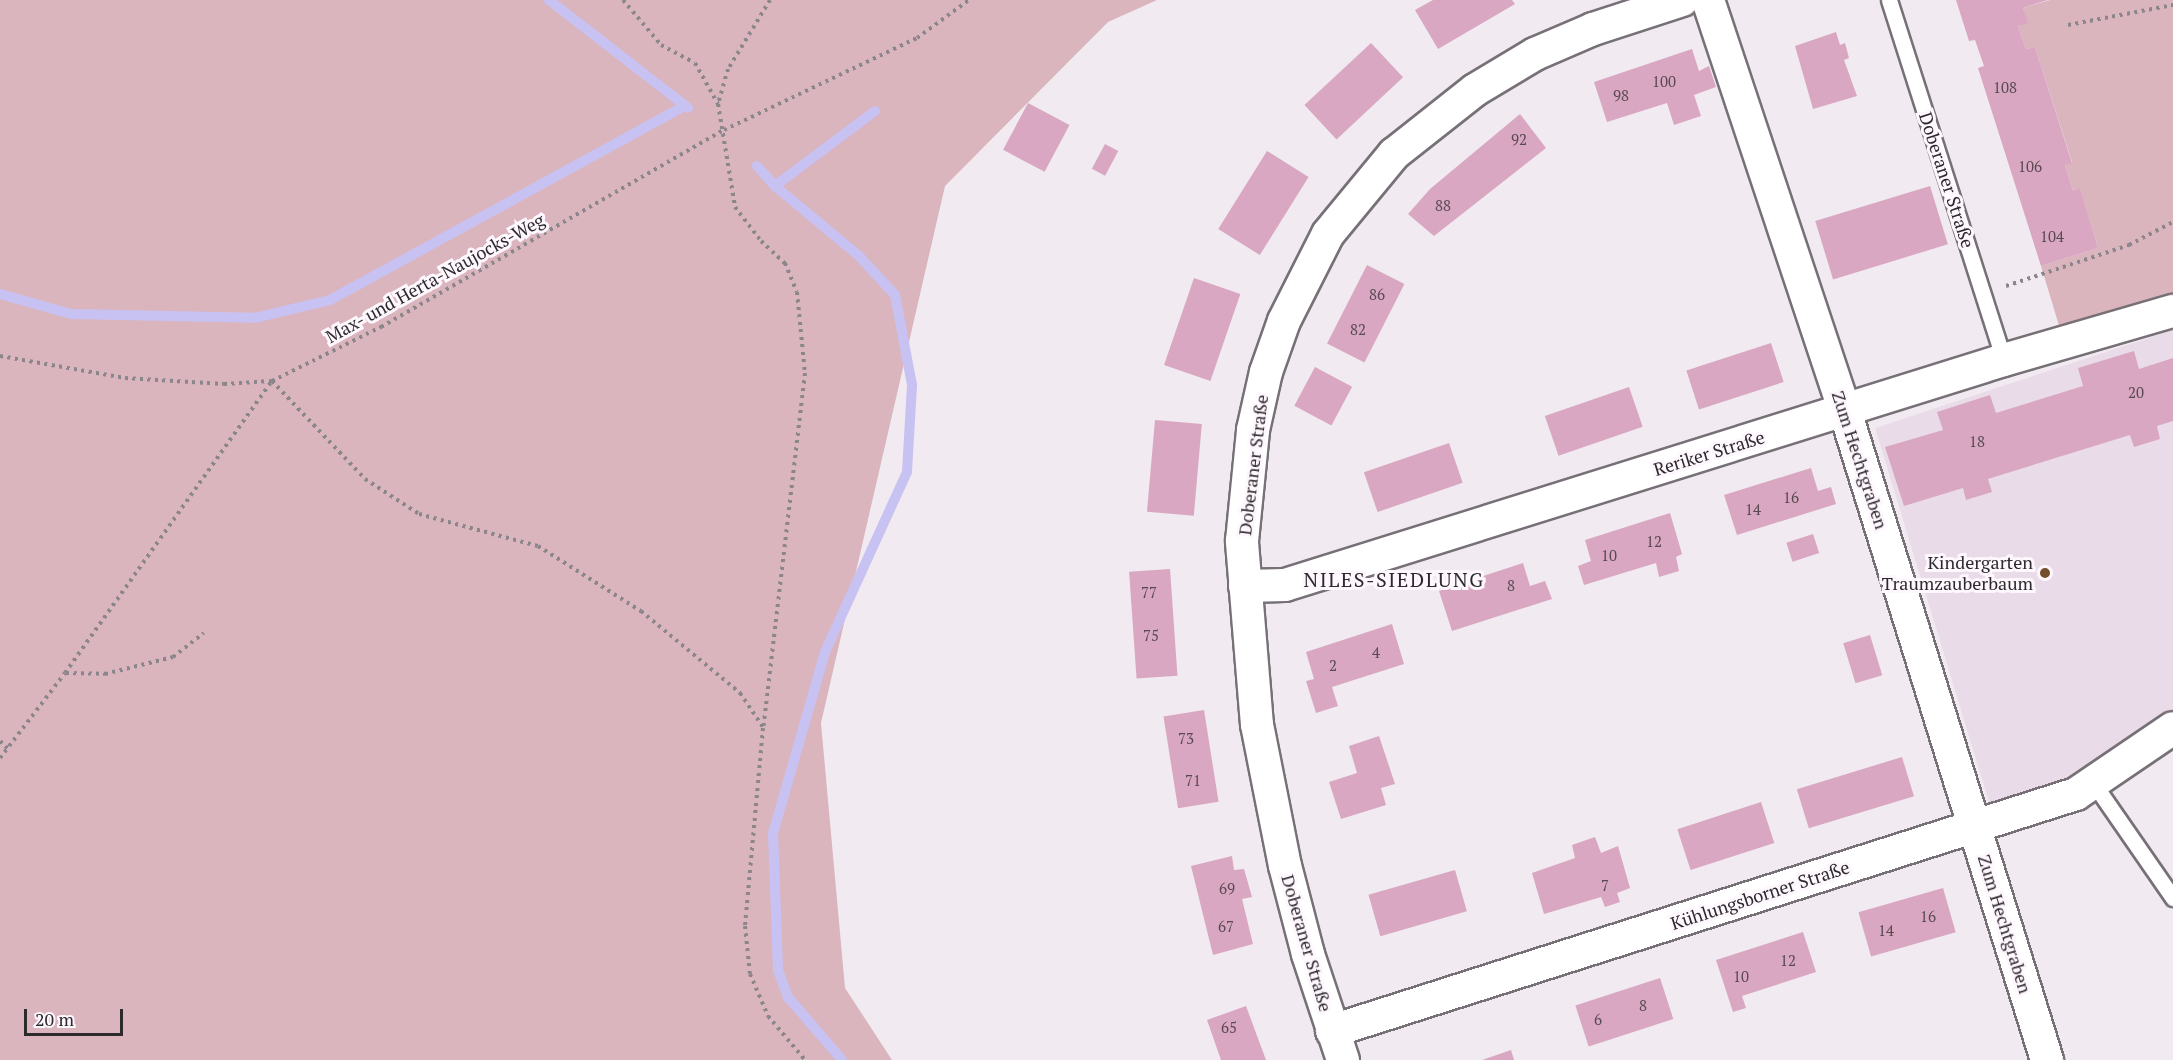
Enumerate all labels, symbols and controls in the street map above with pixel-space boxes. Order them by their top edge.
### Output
house number: 100 [1652,73,1676,91]
house number: 108 [1993,79,2017,97]
house number: 98 [1613,87,1629,105]
street label: Doberaner Straße [1915,109,1979,251]
house number: 92 [1511,131,1527,149]
house number: 106 [2018,158,2042,176]
house number: 88 [1435,197,1451,215]
street label: Max- und Herta-Naujocks-Weg [322,209,548,347]
house number: 104 [2040,228,2064,246]
house number: 86 [1369,286,1385,304]
house number: 82 [1350,321,1366,339]
house number: 20 [2128,384,2144,402]
street label: Zum Hechtgraben [1827,388,1893,532]
street label: Doberaner Straße [1234,393,1272,537]
street label: Reriker Straße [1651,426,1767,480]
house number: 18 [1969,433,1985,451]
house number: 16 [1783,489,1799,507]
house number: 14 [1745,501,1761,519]
house number: 12 [1646,533,1662,551]
house number: 10 [1601,547,1617,565]
place label: Kindergarten Traumzauberbaum [1882,552,2033,594]
marker: Kindergarten Traumzauberbaum [2038,566,2052,580]
district label: NILES-SIEDLUNG [1304,567,1484,591]
house number: 8 [1507,577,1515,595]
house number: 77 [1141,584,1157,602]
house number: 75 [1143,627,1159,645]
house number: 4 [1372,644,1380,662]
house number: 2 [1329,657,1337,675]
house number: 73 [1178,730,1194,748]
house number: 71 [1185,772,1201,790]
street label: Zum Hechtgraben [1974,852,2036,996]
street label: Kühlungsborner Straße [1668,856,1852,934]
street label: Doberaner Straße [1277,872,1337,1014]
house number: 7 [1601,877,1609,895]
house number: 69 [1219,880,1235,898]
house number: 16 [1920,908,1936,926]
house number: 67 [1218,918,1234,936]
house number: 14 [1878,922,1894,940]
house number: 12 [1780,952,1796,970]
house number: 10 [1733,968,1749,986]
scale bar [27,997,126,1035]
house number: 8 [1639,997,1647,1015]
text: 20 m [35,1007,74,1031]
house number: 6 [1594,1011,1602,1029]
house number: 65 [1221,1019,1237,1037]

